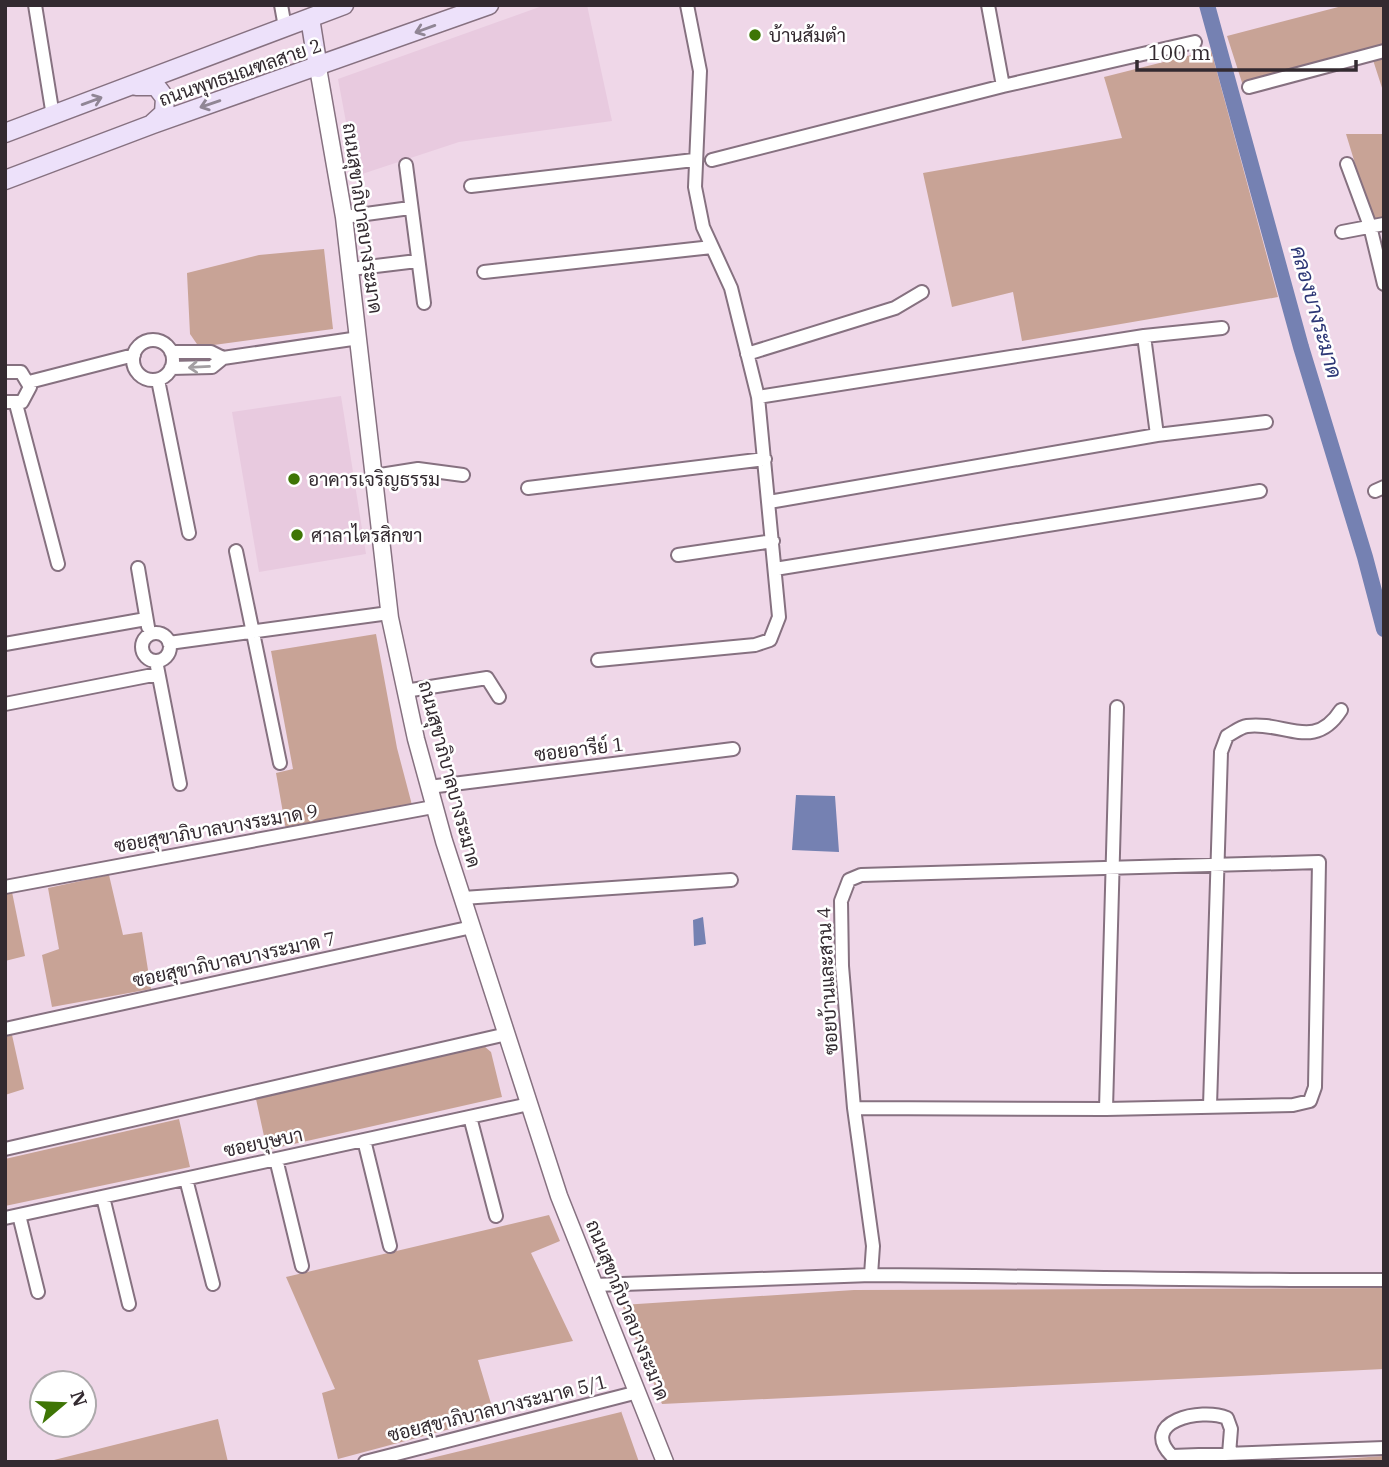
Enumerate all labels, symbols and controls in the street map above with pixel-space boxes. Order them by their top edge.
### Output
one-way arrow [414,23,436,36]
place label: บ้านส้มตำ [769,23,846,47]
marker: บ้านส้มตำ [747,27,763,43]
scale bar [1137,28,1356,72]
street label: ถนนพุทธมณฑลสาย 2 [155,33,325,112]
text: 100 m [1148,38,1211,66]
one-way arrow [81,94,103,106]
one-way arrow [199,98,221,111]
street label: ถนนสุขาภิบาลบางระมาด [337,121,388,315]
water label: คลองบางระมาด [1285,242,1349,381]
one-way arrow [187,361,210,374]
place label: อาคารเจริญธรรม [308,467,440,491]
marker: อาคารเจริญธรรม [286,471,302,487]
place label: ศาลาไตรสิกขา [311,523,423,547]
marker: ศาลาไตรสิกขา [289,527,305,543]
street label: ถนนสุขาภิบาลบางระมาด [413,678,487,870]
street label: ซอยอารีย์ 1 [533,732,625,766]
street label: ซอยสุขาภิบาลบางระมาด 9 [112,798,320,859]
street label: ซอยบ้านและสวน 4 [811,906,843,1056]
street label: ซอยสุขาภิบาลบางระมาด 7 [130,926,338,993]
street label: ซอยบุษบา [221,1122,305,1163]
street label: ถนนสุขาภิบาลบางระมาด [580,1216,675,1404]
north arrow [28,1369,98,1439]
street label: ซอยสุขาภิบาลบางระมาด 5/1 [385,1369,609,1448]
text: N [65,1387,93,1409]

